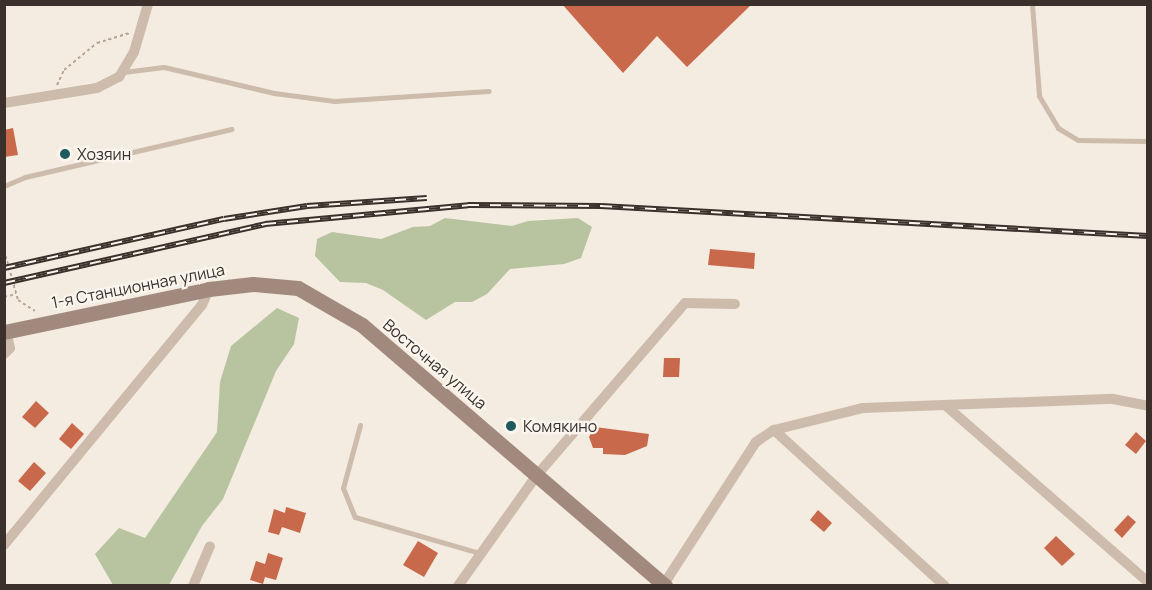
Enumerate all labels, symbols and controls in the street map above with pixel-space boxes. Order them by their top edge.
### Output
place label: Хозяин [77,144,131,164]
marker: Хозяин [58,147,72,161]
street label: 1-я Станционная улица [50,260,226,312]
street label: Восточная улица [379,315,491,413]
place label: Комякино [523,416,597,436]
marker: Комякино [504,419,518,433]

